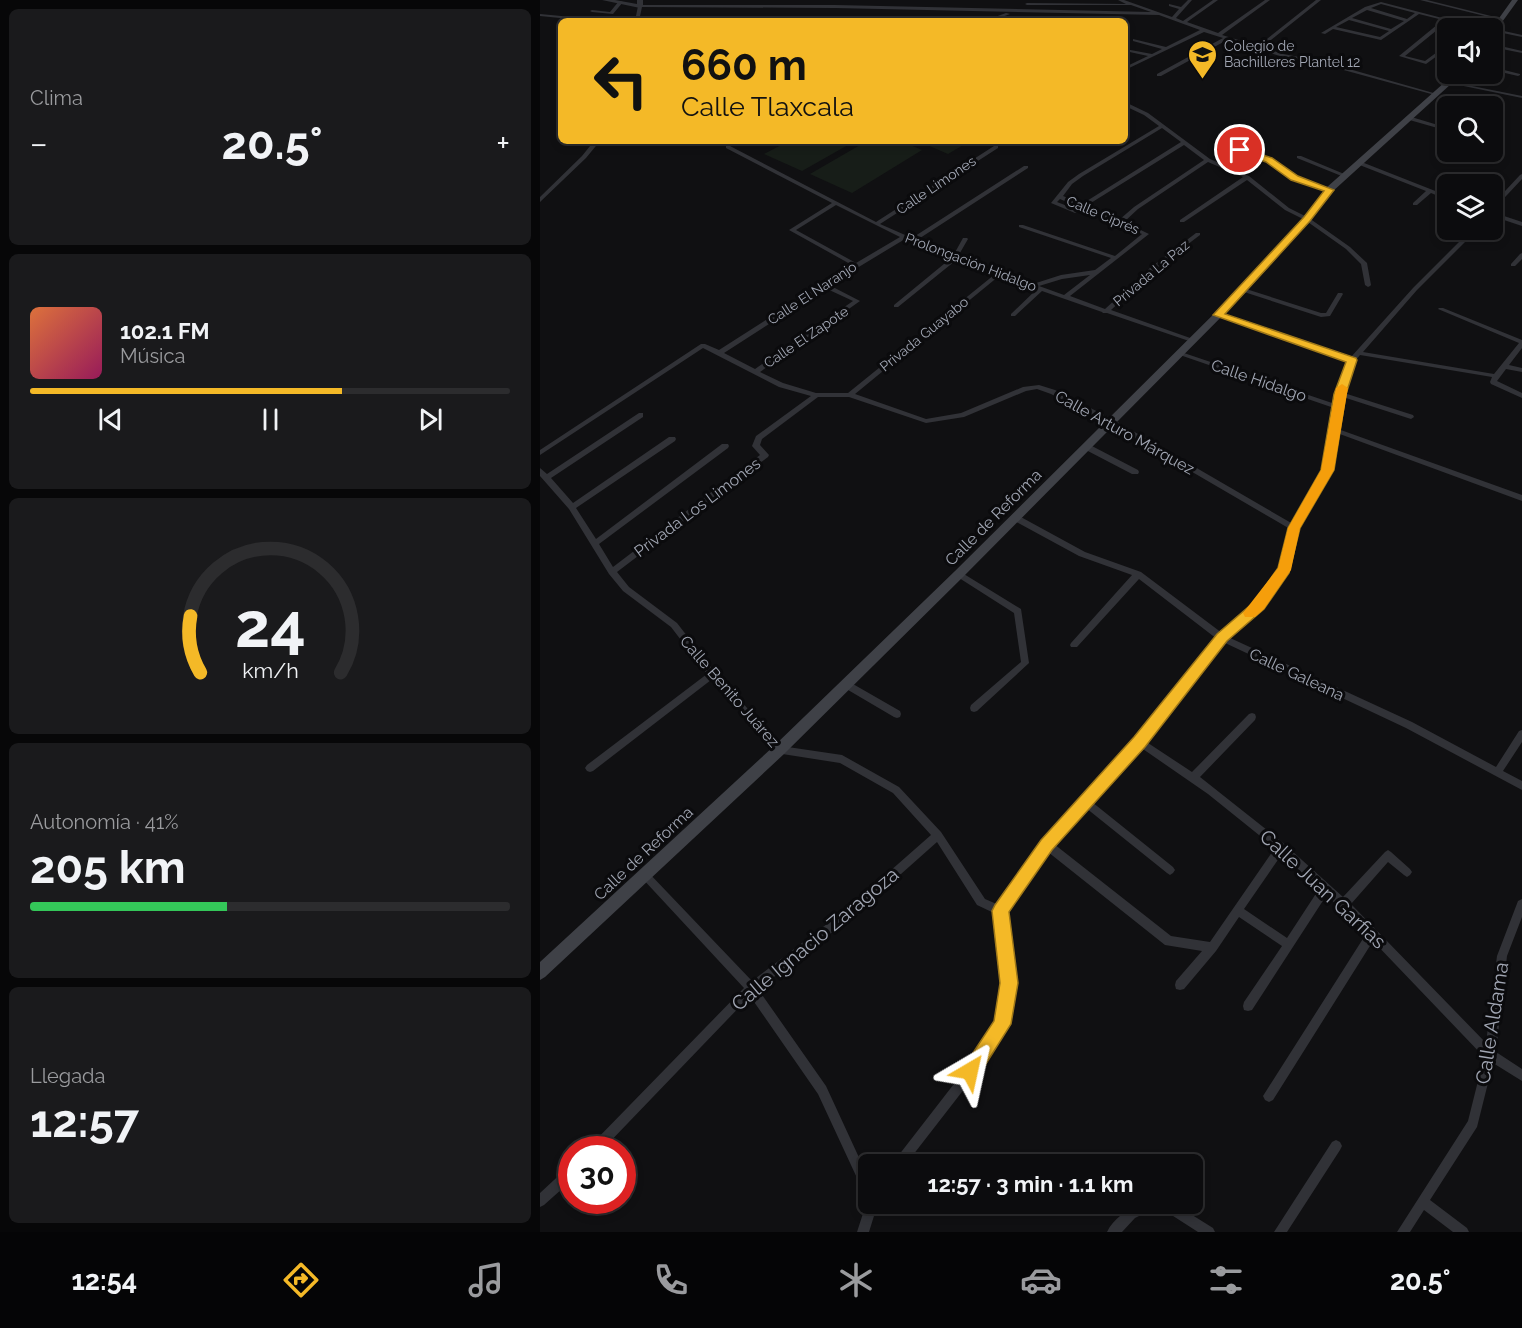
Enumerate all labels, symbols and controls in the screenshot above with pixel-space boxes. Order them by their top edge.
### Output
map controls [1437,18,1503,240]
button: sound [1437,18,1503,84]
school or university icon: Colegio de Bachilleres Plantel 12 [1187,38,1219,80]
place label: Colegio de Bachilleres Plantel 12 [1224,38,1360,70]
text: 660 m [681,41,807,90]
icon: left [582,42,660,120]
text: Clima [30,86,83,110]
text: Calle Tlaxcala [681,91,854,122]
button: search [1437,96,1503,162]
text: 20.5° [222,117,322,170]
text: − [30,124,48,163]
text: + [496,124,510,163]
pin [1214,124,1265,175]
icon: arrive [1223,133,1256,166]
street label: Calle Limones [893,152,979,217]
button: layers [1437,174,1503,240]
street label: Calle Ciprés [1064,192,1142,238]
street label: Prolongación Hidalgo [903,230,1039,294]
street label: Privada La Paz [1110,237,1192,309]
street label: Calle El Naranjo [765,258,859,328]
street label: Privada Guayabo [877,293,971,375]
street label: Calle El Zapote [761,303,851,371]
text: 102.1 FM [120,318,210,344]
text: Música [120,344,185,368]
street label: Calle Hidalgo [1209,355,1309,406]
street label: Calle Arturo Márquez [1052,386,1198,479]
icon: previous [94,403,127,436]
icon: pause [254,403,287,436]
icon: next [414,403,447,436]
street label: Privada Los Limones [631,454,764,561]
street label: Calle de Reforma [941,465,1045,569]
text: 24 [235,588,305,662]
street label: Calle Benito Juárez [676,632,783,751]
street label: Calle Galeana [1246,644,1347,705]
text: km/h [242,658,298,683]
street label: Calle de Reforma [590,803,697,904]
text: Autonomía · 41% [30,810,179,834]
street label: Calle Juan Garfias [1255,824,1391,954]
text: 205 km [30,841,186,894]
street label: Calle Ignacio Zaragoza [727,862,903,1016]
street label: Calle Aldama [1471,960,1513,1086]
position arrow [938,1039,1002,1103]
text: Llegada [30,1064,105,1088]
text: 12:57 [30,1095,139,1148]
speed limit sign: 30 [558,1136,636,1214]
text: 12:57 · 3 min · 1.1 km [928,1171,1133,1197]
icon: directions [280,1259,322,1301]
icon: music [465,1259,507,1301]
icon: phone [650,1259,692,1301]
icon: climate [835,1259,877,1301]
icon: car [1020,1259,1062,1301]
icon: filters [1205,1259,1247,1301]
text: 12:54 [71,1265,137,1296]
text: 20.5° [1390,1265,1450,1296]

